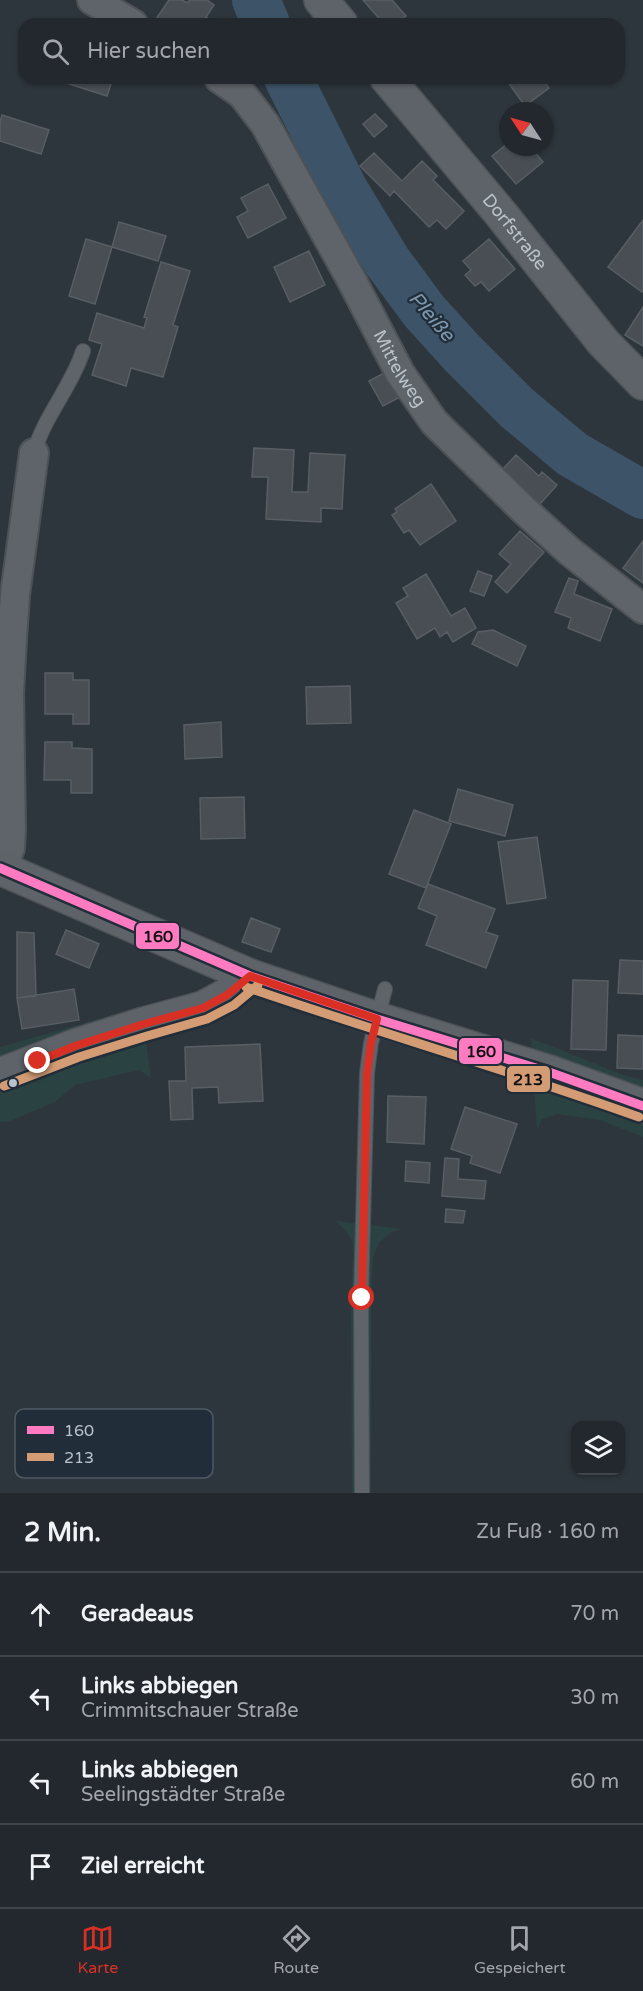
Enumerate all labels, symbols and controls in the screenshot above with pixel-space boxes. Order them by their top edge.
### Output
search box [18,18,625,84]
icon: search [39,35,72,68]
text: Hier suchen [87,38,210,64]
north arrow [499,102,553,156]
street label: Dorfstraße [478,189,552,274]
water label: Pleiße [403,287,460,348]
street label: Mittelweg [369,326,431,411]
line badge: 160 [135,922,180,950]
text: 160 [143,927,173,947]
line badge: 160 [458,1037,503,1065]
text: 160 [466,1042,496,1062]
route end [24,1047,50,1073]
line badge: 213 [506,1065,551,1093]
text: 213 [513,1070,543,1090]
unlabelled marker [7,1077,19,1089]
route start [348,1284,374,1310]
legend [15,1409,213,1478]
text: 160 [64,1421,94,1441]
map controls [571,1421,625,1475]
button: layers [571,1421,625,1475]
text: 213 [64,1448,94,1468]
text: 2 Min. [24,1517,101,1548]
text: Zu Fuß · 160 m [476,1520,619,1544]
icon: ahead [24,1598,57,1631]
text: Geradeaus [81,1601,193,1627]
text: 70 m [570,1602,619,1626]
text: Links abbiegen [81,1673,239,1699]
icon: left [24,1682,57,1715]
text: 30 m [570,1686,619,1710]
text: Crimmitschauer Straße [81,1699,299,1723]
text: Links abbiegen [81,1757,239,1783]
icon: left [24,1766,57,1799]
text: 60 m [570,1770,619,1794]
text: Seelingstädter Straße [81,1783,285,1807]
icon: arrive [24,1850,57,1883]
text: Ziel erreicht [81,1853,204,1879]
tab: Karte [77,1922,118,1978]
tab: Route [273,1922,319,1978]
tab: Gespeichert [474,1922,566,1978]

